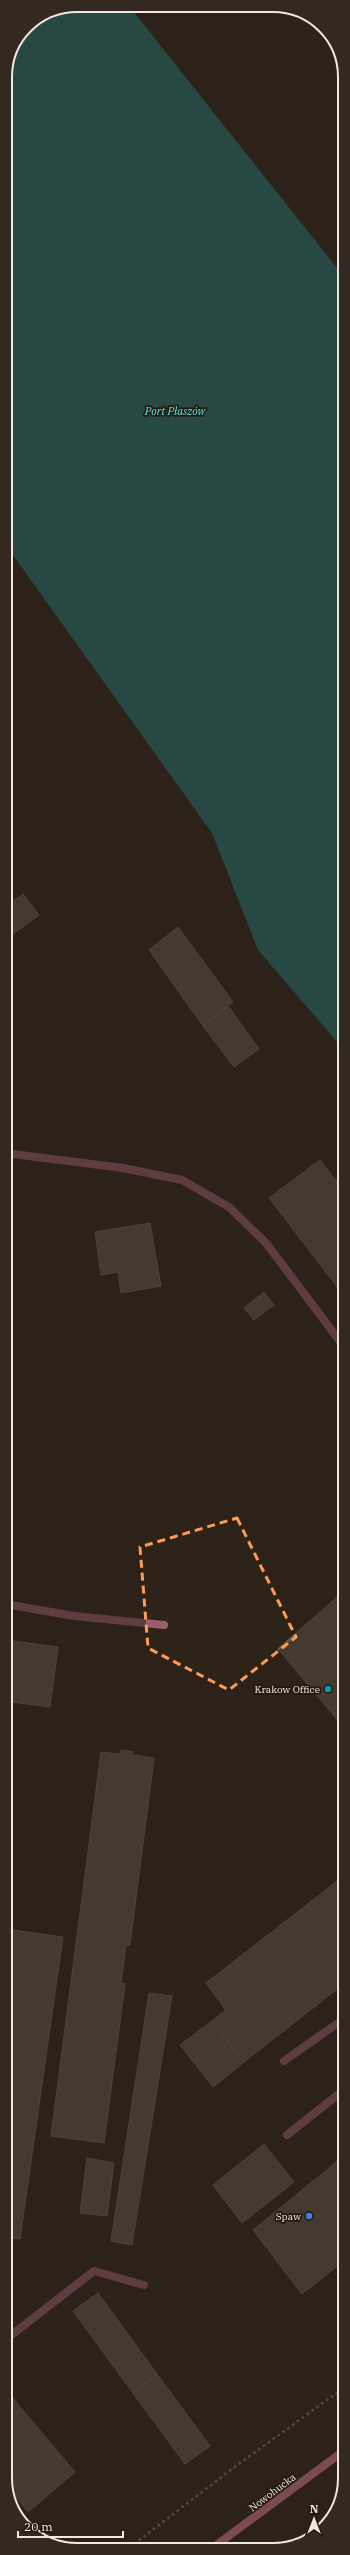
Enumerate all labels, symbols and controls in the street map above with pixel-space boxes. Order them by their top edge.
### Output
water label: Port Płaszów [144,404,206,418]
place label: Krakow Office [254,1683,320,1696]
marker: Krakow Office [323,1684,333,1694]
place label: Spaw [276,2210,301,2223]
marker: Spaw [304,2211,314,2221]
street label: Nowohucka [246,2470,299,2514]
north arrow [294,2499,334,2539]
text: N [310,2502,319,2516]
scale bar [18,2513,123,2539]
text: 20 m [24,2519,53,2534]

